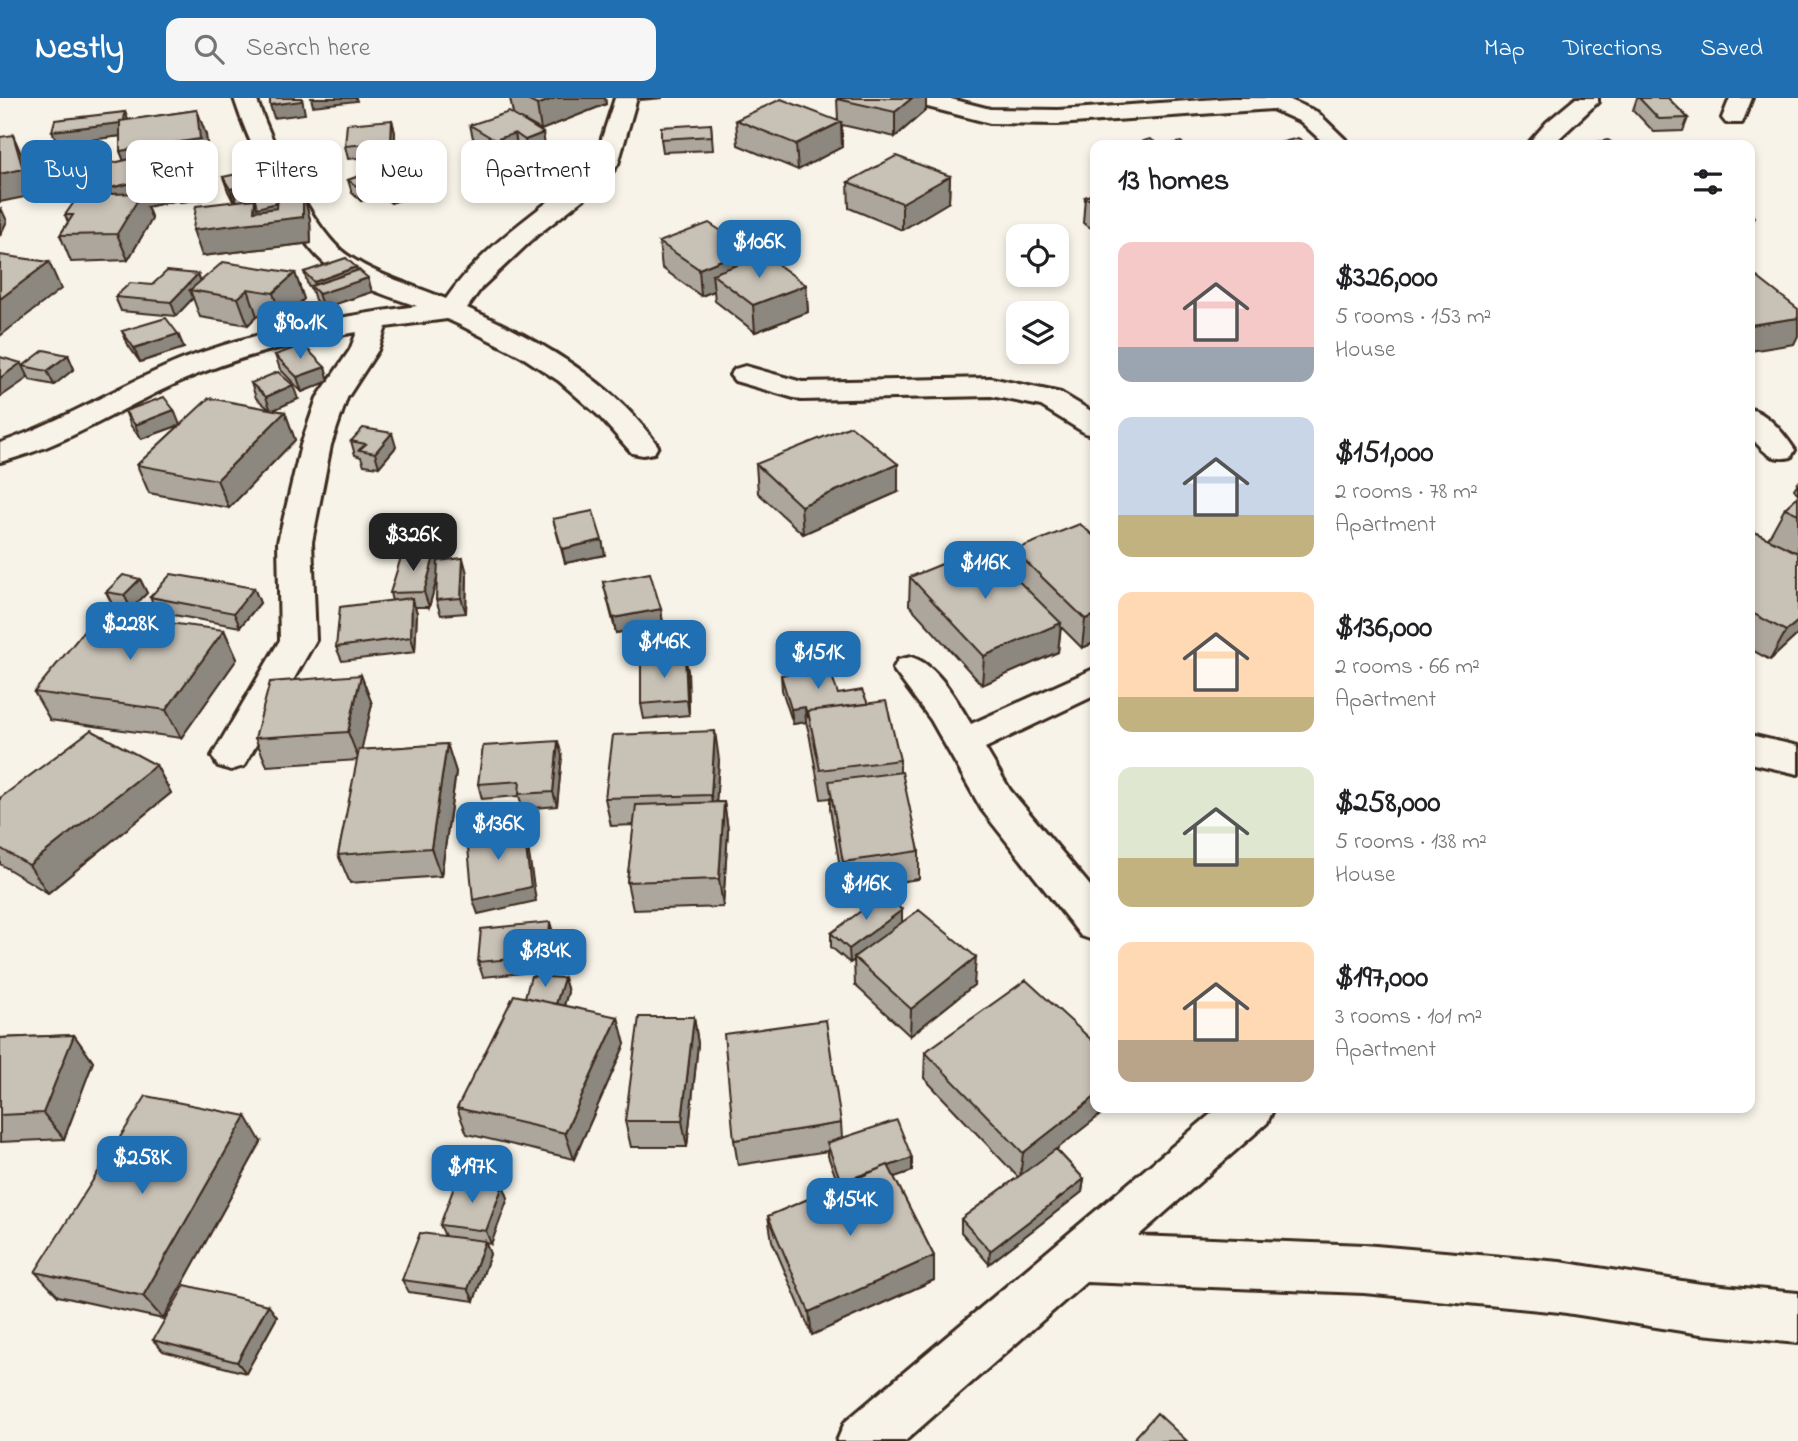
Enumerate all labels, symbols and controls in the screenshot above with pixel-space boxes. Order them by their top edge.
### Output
search box [166,18,656,81]
text: Nestly [35,25,124,73]
icon: search [190,30,228,68]
text: Search here [246,30,370,68]
text: Map [1484,32,1525,67]
text: Directions [1563,32,1662,67]
text: Saved [1700,32,1763,67]
chip: Buy [21,140,112,203]
chip: Rent [126,140,218,203]
chip: Filters [232,140,342,203]
chip: New [356,140,447,203]
chip: Apartment [461,140,615,203]
text: 13 homes [1118,160,1229,204]
icon: filters [1689,163,1727,201]
pin: $106K [710,220,808,280]
map controls [1006,224,1069,364]
button: locate [1006,224,1069,287]
text: $106K [733,226,785,259]
text: $326,000 [1335,257,1438,301]
icon: home [1174,270,1258,354]
button: layers [1006,301,1069,364]
text: 5 rooms · 153 m² [1335,301,1491,334]
pin: $90.1K [243,302,357,361]
text: $90.1K [273,307,327,340]
text: House [1335,334,1395,367]
text: $151,000 [1335,432,1433,476]
icon: home [1174,445,1258,529]
text: 2 rooms · 78 m² [1335,476,1478,509]
text: Apartment [1335,509,1436,542]
pin: $326K [364,514,462,573]
text: $326K [385,519,441,552]
pin: $116K [936,542,1034,601]
text: $116K [960,547,1010,580]
pin: $228K [81,602,179,662]
text: $136,000 [1335,607,1432,651]
text: $228K [102,608,158,641]
pin: $146K [615,620,713,680]
icon: home [1174,620,1258,704]
text: $146K [638,626,690,659]
pin: $151K [769,632,867,691]
text: $151K [792,637,844,670]
text: 2 rooms · 66 m² [1335,651,1480,684]
text: Apartment [1335,684,1436,717]
text: $258,000 [1335,782,1441,826]
icon: home [1174,795,1258,879]
pin: $136K [449,802,547,862]
text: $136K [472,808,524,841]
text: 5 rooms · 138 m² [1335,826,1487,859]
text: House [1335,859,1395,892]
pin: $116K [817,862,915,922]
text: $116K [841,868,891,901]
pin: $134K [496,930,594,989]
text: $134K [519,935,571,968]
text: $197,000 [1335,957,1428,1001]
icon: home [1174,970,1258,1054]
text: 3 rooms · 101 m² [1335,1001,1482,1034]
text: Apartment [1335,1034,1436,1067]
pin: $258K [93,1136,191,1196]
text: $258K [113,1142,171,1175]
pin: $197K [423,1146,521,1205]
text: $197K [448,1151,496,1184]
pin: $154K [801,1178,899,1238]
text: $154K [822,1184,878,1217]

